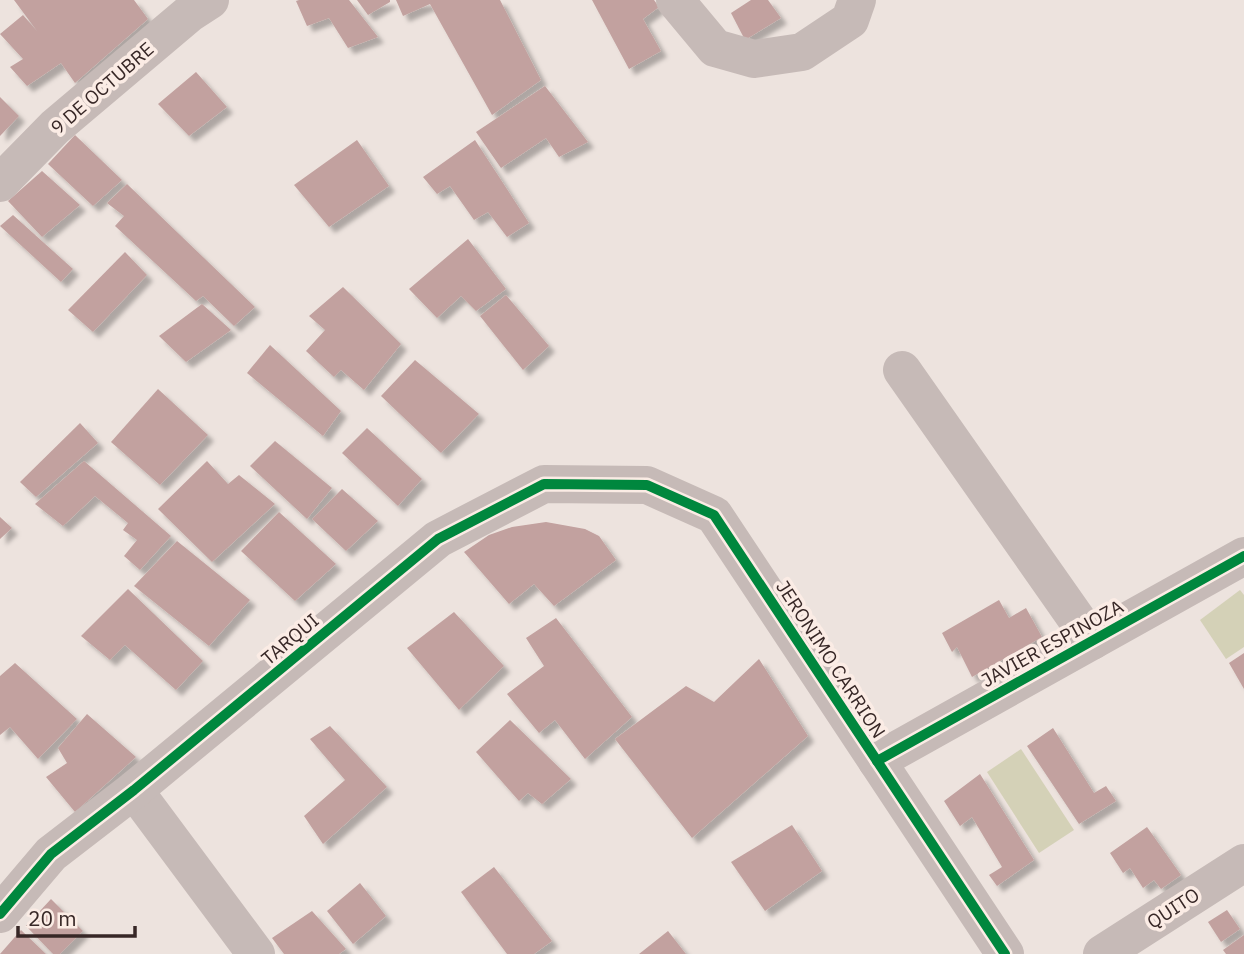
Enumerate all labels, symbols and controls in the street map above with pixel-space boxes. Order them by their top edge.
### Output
street label: 9 DE OCTUBRE [46,37,158,139]
street label: JERONIMO CARRION [771,576,891,742]
street label: JAVIER ESPINOZA [977,594,1127,692]
street label: TARQUI [256,608,324,670]
street label: QUITO [1142,882,1204,934]
scale bar [18,894,135,938]
text: 20 m [28,904,77,932]

